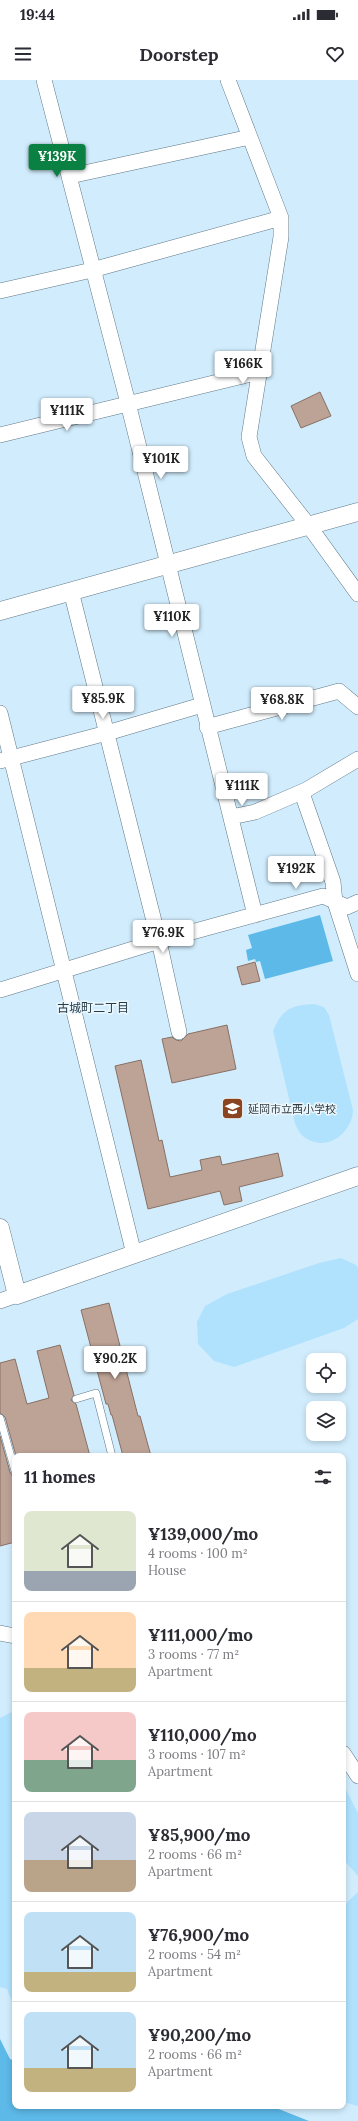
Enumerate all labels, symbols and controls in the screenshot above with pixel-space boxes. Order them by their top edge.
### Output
text: 19:44 [20,5,55,24]
icon: menu [12,43,34,65]
text: Doorstep [139,43,219,66]
icon: heart [324,43,346,65]
pin: ¥139K [29,144,85,178]
text: ¥139K [38,148,76,165]
pin: ¥166K [215,351,271,385]
text: ¥166K [224,355,262,372]
pin: ¥111K [39,398,95,432]
text: ¥111K [50,402,84,419]
pin: ¥101K [133,446,189,480]
text: ¥101K [142,450,180,467]
pin: ¥110K [144,604,200,638]
text: ¥110K [153,608,191,625]
pin: ¥85.9K [70,686,136,720]
pin: ¥68.8K [249,687,315,721]
text: ¥85.9K [81,690,125,707]
text: ¥68.8K [260,691,304,708]
pin: ¥111K [214,773,270,807]
text: ¥111K [225,777,259,794]
pin: ¥192K [268,856,324,890]
text: ¥192K [277,860,315,877]
pin: ¥76.9K [130,920,196,954]
text: ¥76.9K [142,924,184,941]
district label: 古城町二丁目 [57,1000,129,1015]
school or university icon: 延岡市立西小学校 [219,1096,245,1122]
place label: 延岡市立西小学校 [248,1102,336,1116]
pin: ¥90.2K [82,1346,148,1380]
text: ¥90.2K [93,1350,137,1367]
map controls [306,1353,346,1441]
button: locate [306,1353,346,1393]
button: layers [306,1401,346,1441]
text: 11 homes [24,1466,96,1488]
icon: filters [312,1466,334,1488]
text: ¥139,000/mo [148,1523,258,1545]
icon: home [56,1527,104,1575]
text: 4 rooms · 100 m² [148,1545,248,1562]
text: House [148,1562,186,1579]
text: ¥111,000/mo [148,1624,253,1646]
icon: home [56,1628,104,1676]
text: 3 rooms · 77 m² [148,1646,239,1663]
text: Apartment [148,1663,213,1680]
text: ¥110,000/mo [148,1724,257,1746]
icon: home [56,1728,104,1776]
text: 3 rooms · 107 m² [148,1746,246,1763]
text: Apartment [148,1763,213,1780]
text: ¥85,900/mo [148,1824,250,1846]
icon: home [56,1828,104,1876]
text: 2 rooms · 66 m² [148,1846,242,1863]
text: Apartment [148,1863,213,1880]
text: ¥76,900/mo [148,1924,249,1946]
icon: home [56,1928,104,1976]
text: 2 rooms · 54 m² [148,1946,241,1963]
text: Apartment [148,1963,213,1980]
text: ¥90,200/mo [148,2024,251,2046]
icon: home [56,2028,104,2076]
text: 2 rooms · 66 m² [148,2046,242,2063]
text: Apartment [148,2063,213,2080]

